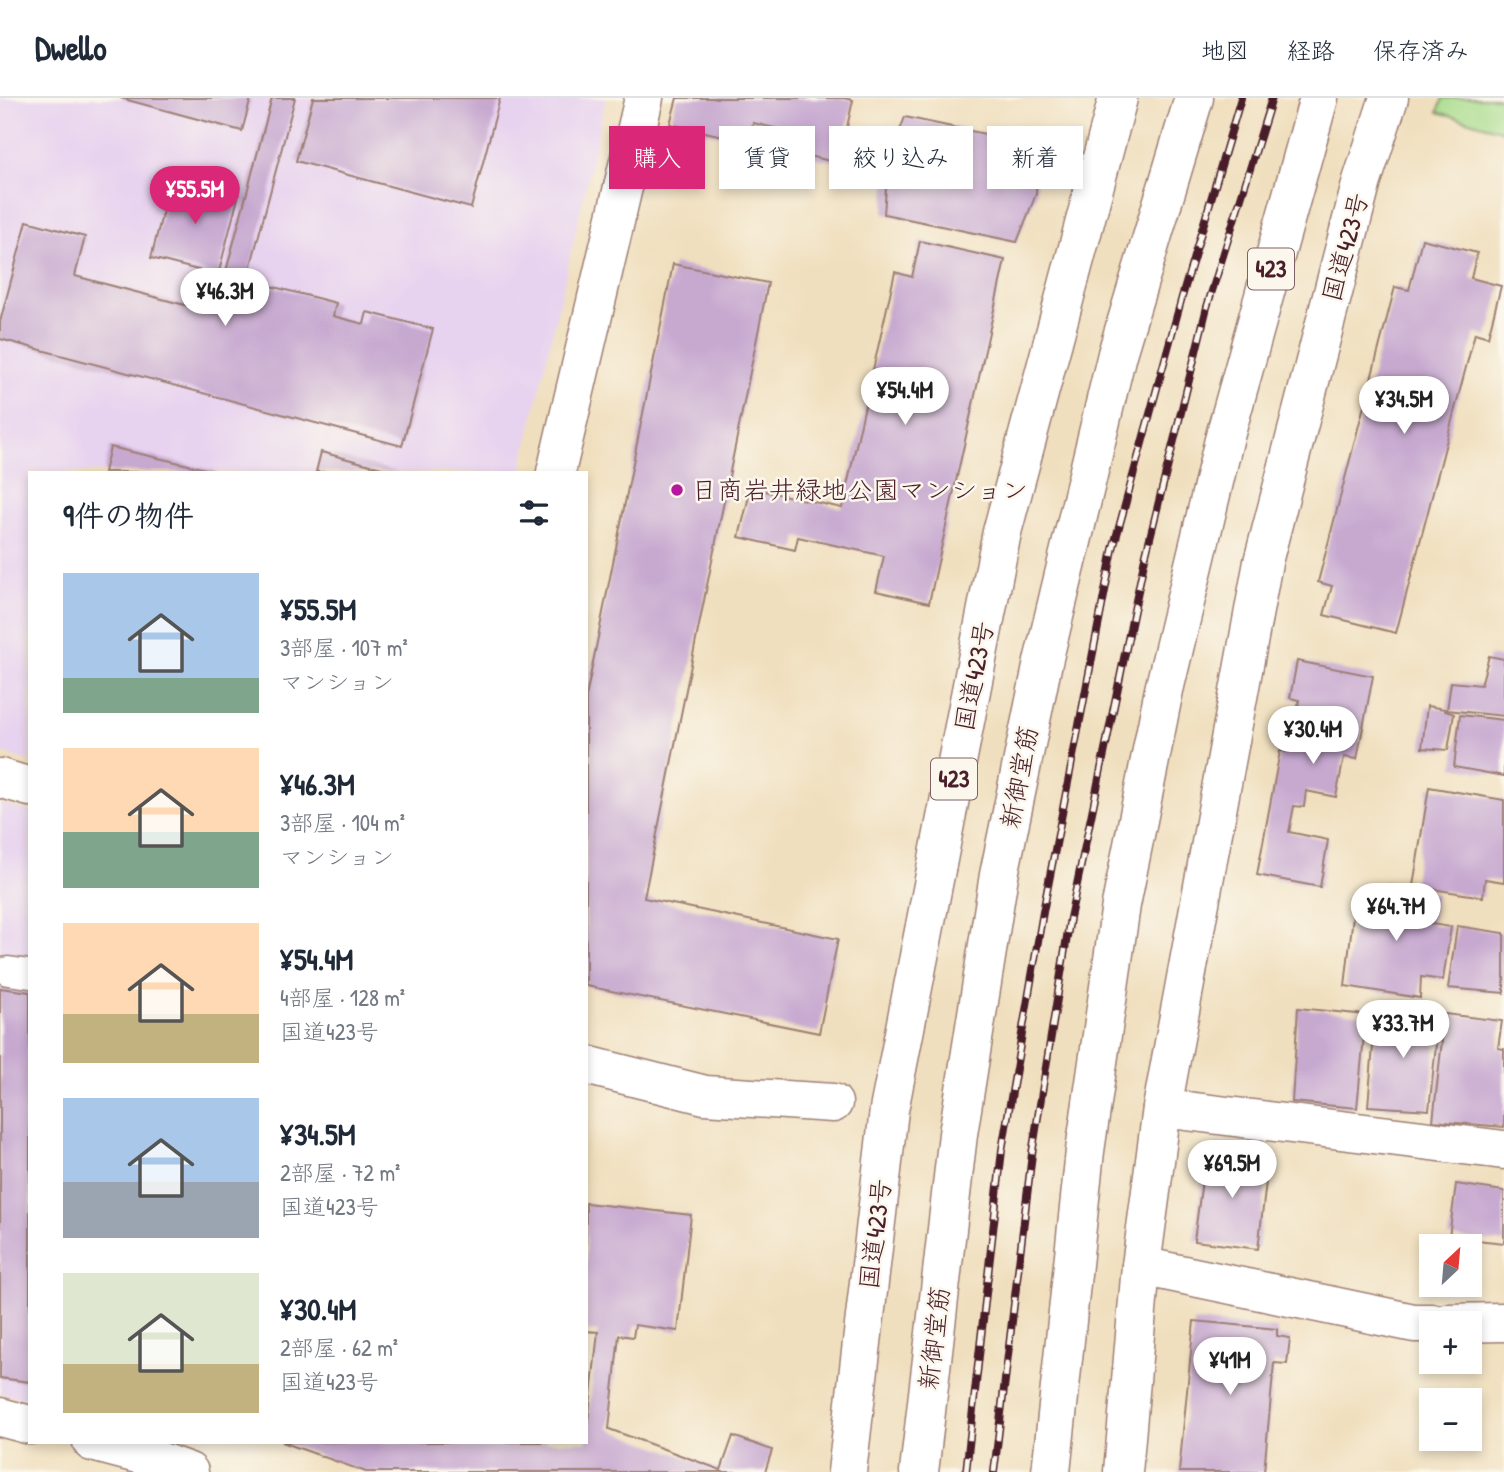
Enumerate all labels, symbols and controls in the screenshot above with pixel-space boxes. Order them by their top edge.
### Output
text: Dwello [35,26,107,70]
text: 地図 [1201,34,1249,66]
text: 経路 [1287,34,1335,66]
text: 保存済み [1373,34,1469,66]
chip: 購入 [609,126,705,189]
chip: 賃貸 [719,126,815,189]
chip: 絞り込み [829,126,973,189]
chip: 新着 [987,126,1083,189]
pin: ¥55.5M [138,166,252,226]
text: ¥55.5M [166,173,224,204]
street label: 国道423号 [1313,188,1376,305]
road number: 423 [1248,248,1294,289]
pin: ¥46.3M [168,268,282,328]
text: ¥46.3M [196,275,254,306]
pin: ¥54.4M [848,368,962,427]
text: ¥54.4M [877,374,933,405]
pin: ¥34.5M [1347,376,1461,436]
text: ¥34.5M [1375,383,1433,414]
place label: 日商岩井緑地公園マンション [691,472,1028,507]
marker: 日商岩井緑地公園マンション [669,482,685,498]
icon: filters [515,494,553,532]
text: 9件の物件 [63,495,194,535]
text: ¥55.5M [280,589,356,629]
icon: home [119,601,203,685]
street label: 国道423号 [946,618,1001,734]
text: 3部屋 · 107 m² [280,632,408,663]
text: マンション [280,666,394,697]
pin: ¥30.4M [1256,706,1370,766]
text: ¥30.4M [1284,713,1342,744]
street label: 新御堂筋 [991,723,1046,831]
road number: 423 [931,758,977,800]
text: ¥46.3M [280,764,355,804]
icon: home [119,776,203,860]
text: 3部屋 · 104 m² [280,807,405,838]
text: マンション [280,841,394,872]
pin: ¥64.7M [1339,884,1453,943]
text: ¥64.7M [1367,890,1425,921]
text: ¥54.4M [280,939,353,979]
icon: home [119,951,203,1035]
text: 4部屋 · 128 m² [280,982,405,1013]
pin: ¥33.7M [1346,1000,1460,1060]
text: ¥33.7M [1372,1007,1434,1038]
text: 国道423号 [280,1016,379,1047]
text: ¥34.5M [280,1114,356,1154]
icon: home [119,1126,203,1210]
pin: ¥69.5M [1175,1140,1289,1200]
text: ¥69.5M [1204,1147,1260,1178]
text: 2部屋 · 72 m² [280,1157,400,1188]
street label: 国道423号 [850,1176,899,1291]
text: 国道423号 [280,1191,379,1222]
north arrow [1419,1234,1482,1297]
map controls [1419,1234,1482,1451]
street label: 新御堂筋 [910,1284,957,1392]
text: ¥30.4M [280,1289,356,1329]
icon: home [119,1301,203,1385]
button: + [1419,1311,1482,1374]
text: 2部屋 · 62 m² [280,1332,398,1363]
pin: ¥41M [1189,1338,1271,1397]
text: ¥41M [1209,1344,1251,1375]
text: 国道423号 [280,1366,379,1397]
button: − [1419,1388,1482,1451]

